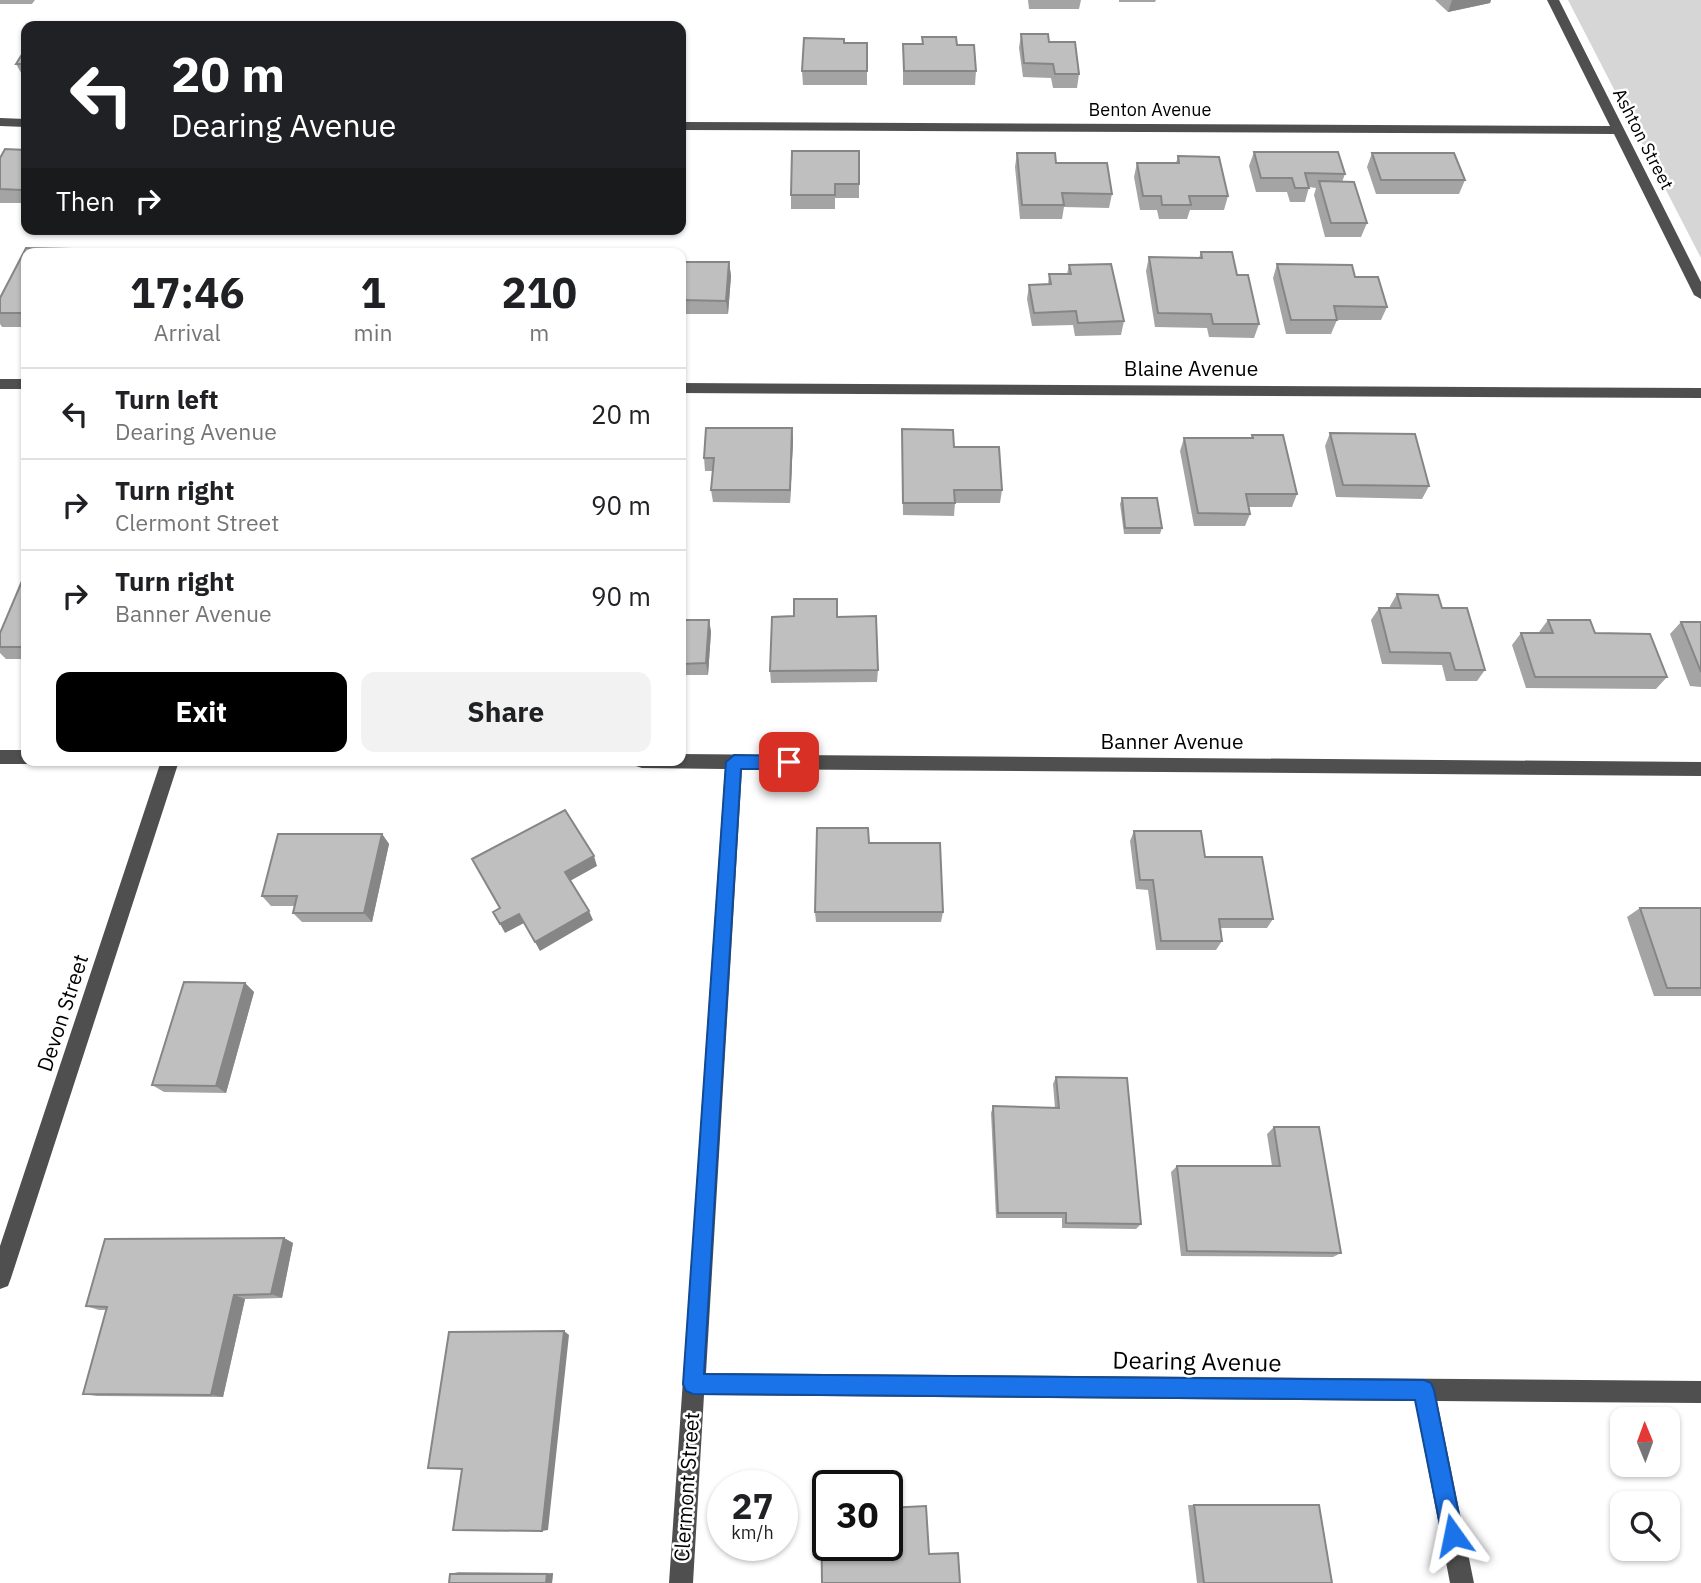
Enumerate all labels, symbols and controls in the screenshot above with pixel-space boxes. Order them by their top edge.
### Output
text: 20 m [171,42,285,105]
icon: left [56,49,147,140]
street label: Ashton Street [1608,84,1679,193]
street label: Benton Avenue [1089,98,1211,121]
text: Dearing Avenue [171,104,396,146]
icon: right [129,182,167,220]
text: Then [56,184,115,218]
text: 17:46 [130,265,245,320]
text: 1 [360,265,386,320]
text: 210 [501,265,577,320]
text: Arrival [154,317,221,347]
text: min [354,317,392,347]
text: m [529,317,549,347]
street label: Blaine Avenue [1124,354,1258,382]
text: Turn left [115,382,218,416]
icon: left [56,395,94,433]
text: 20 m [591,397,651,431]
text: Dearing Avenue [115,416,277,446]
text: Turn right [115,473,234,507]
icon: right [56,486,94,524]
text: 90 m [591,488,651,522]
text: Clermont Street [115,507,279,537]
text: Turn right [115,564,234,598]
icon: right [56,577,94,615]
text: 90 m [591,579,651,613]
text: Banner Avenue [115,598,272,628]
button: Exit [56,672,347,752]
button: Share [361,672,651,752]
street label: Banner Avenue [1100,727,1244,755]
pin [759,732,819,792]
icon: arrive [770,743,808,781]
street label: Devon Street [30,950,94,1075]
street label: Dearing Avenue [1112,1344,1282,1378]
north arrow [1610,1407,1680,1477]
map controls [1610,1407,1680,1561]
street label: Clermont Street [667,1411,705,1563]
speed limit sign: 30 [812,1470,903,1561]
text: 27 [731,1483,774,1529]
button: search [1610,1491,1680,1561]
position arrow [1416,1498,1490,1572]
text: km/h [731,1521,774,1544]

